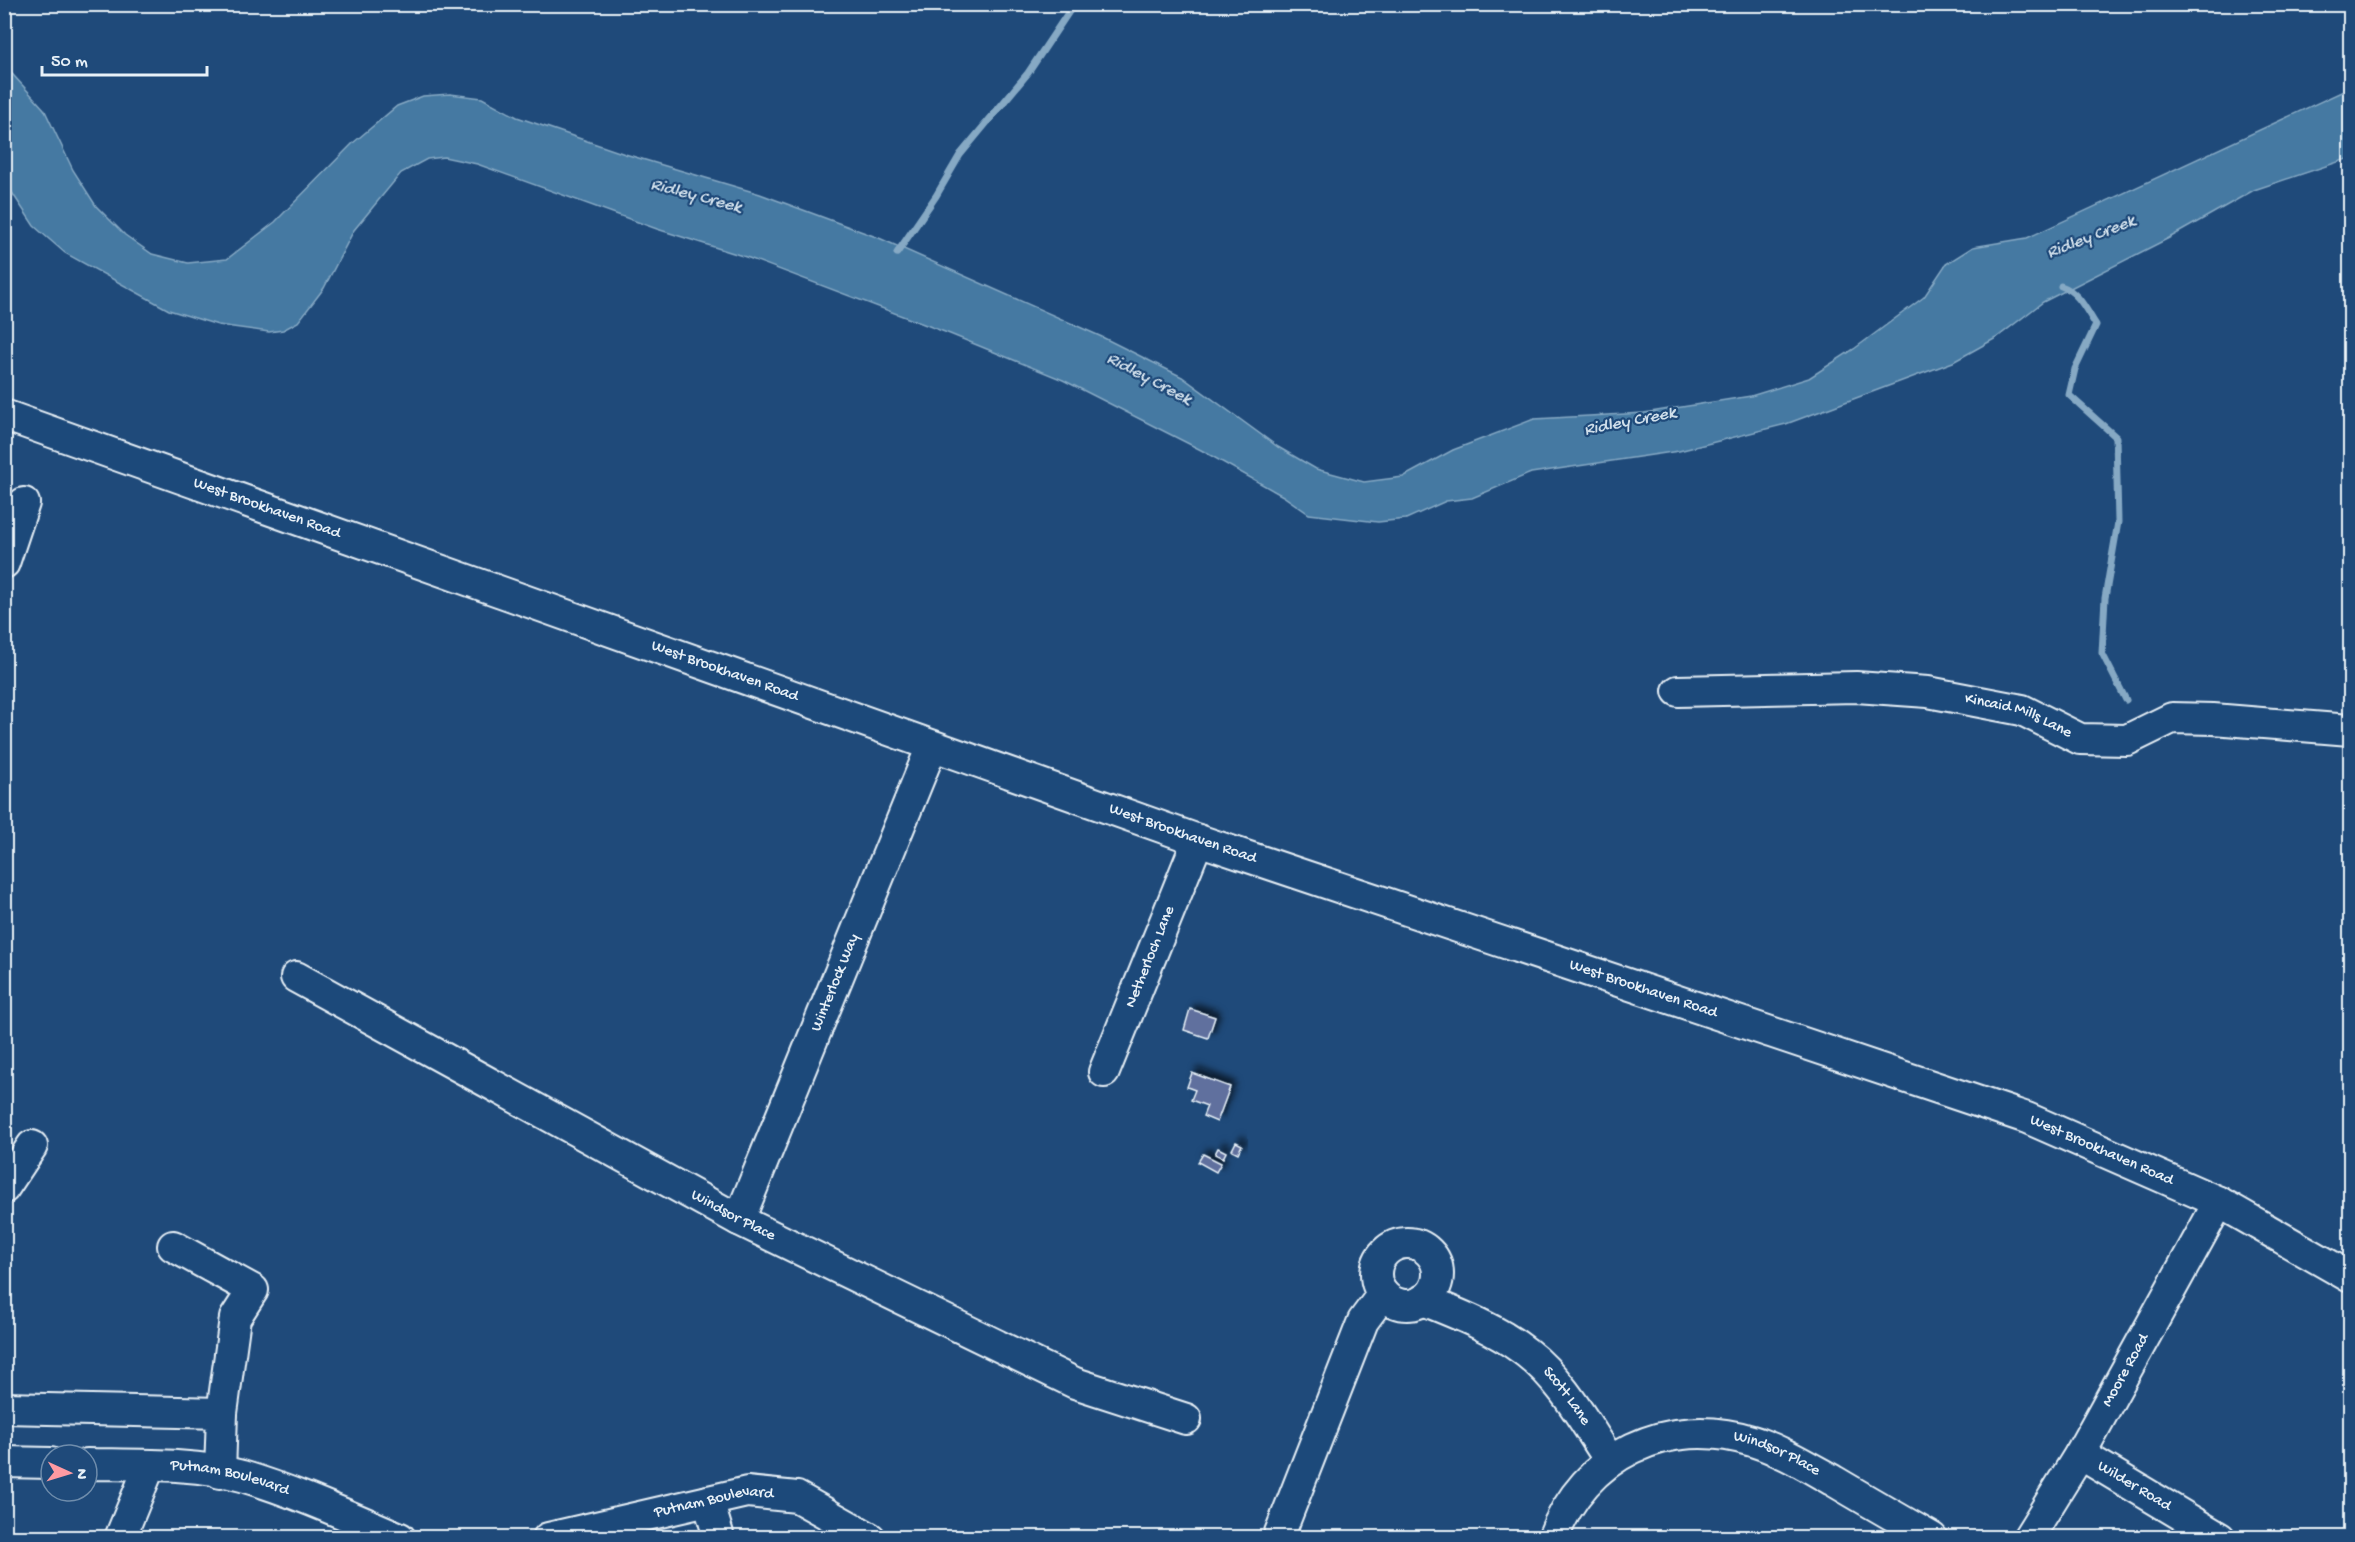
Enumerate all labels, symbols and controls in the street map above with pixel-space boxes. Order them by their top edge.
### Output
scale bar [42,39,207,77]
text: 50 m [51,52,88,73]
water label: Ridley Creek [648,174,746,219]
water label: Ridley Creek [2044,210,2140,263]
water label: Ridley Creek [1103,348,1197,411]
water label: Ridley Creek [1582,402,1680,441]
street label: West Brookhaven Road [191,474,345,544]
street label: West Brookhaven Road [649,637,802,707]
street label: Kincaid Mills Lane [1963,690,2076,743]
street label: West Brookhaven Road [1106,800,1260,869]
street label: Netherloch Lane [1121,903,1180,1011]
street label: Winterlock Way [807,931,864,1035]
street label: West Brookhaven Road [1567,956,1721,1023]
street label: West Brookhaven Road [2027,1111,2178,1191]
street label: Windsor Place [687,1186,779,1246]
street label: Moore Road [2098,1329,2155,1410]
street label: Scott Lane [1538,1363,1595,1430]
street label: Windsor Place [1732,1427,1824,1481]
north arrow [39,1443,99,1503]
street label: Putnam Boulevard [169,1456,293,1501]
street label: Wilder Road [2094,1457,2176,1517]
text: N [71,1468,90,1480]
street label: Putnam Boulevard [651,1482,776,1523]

